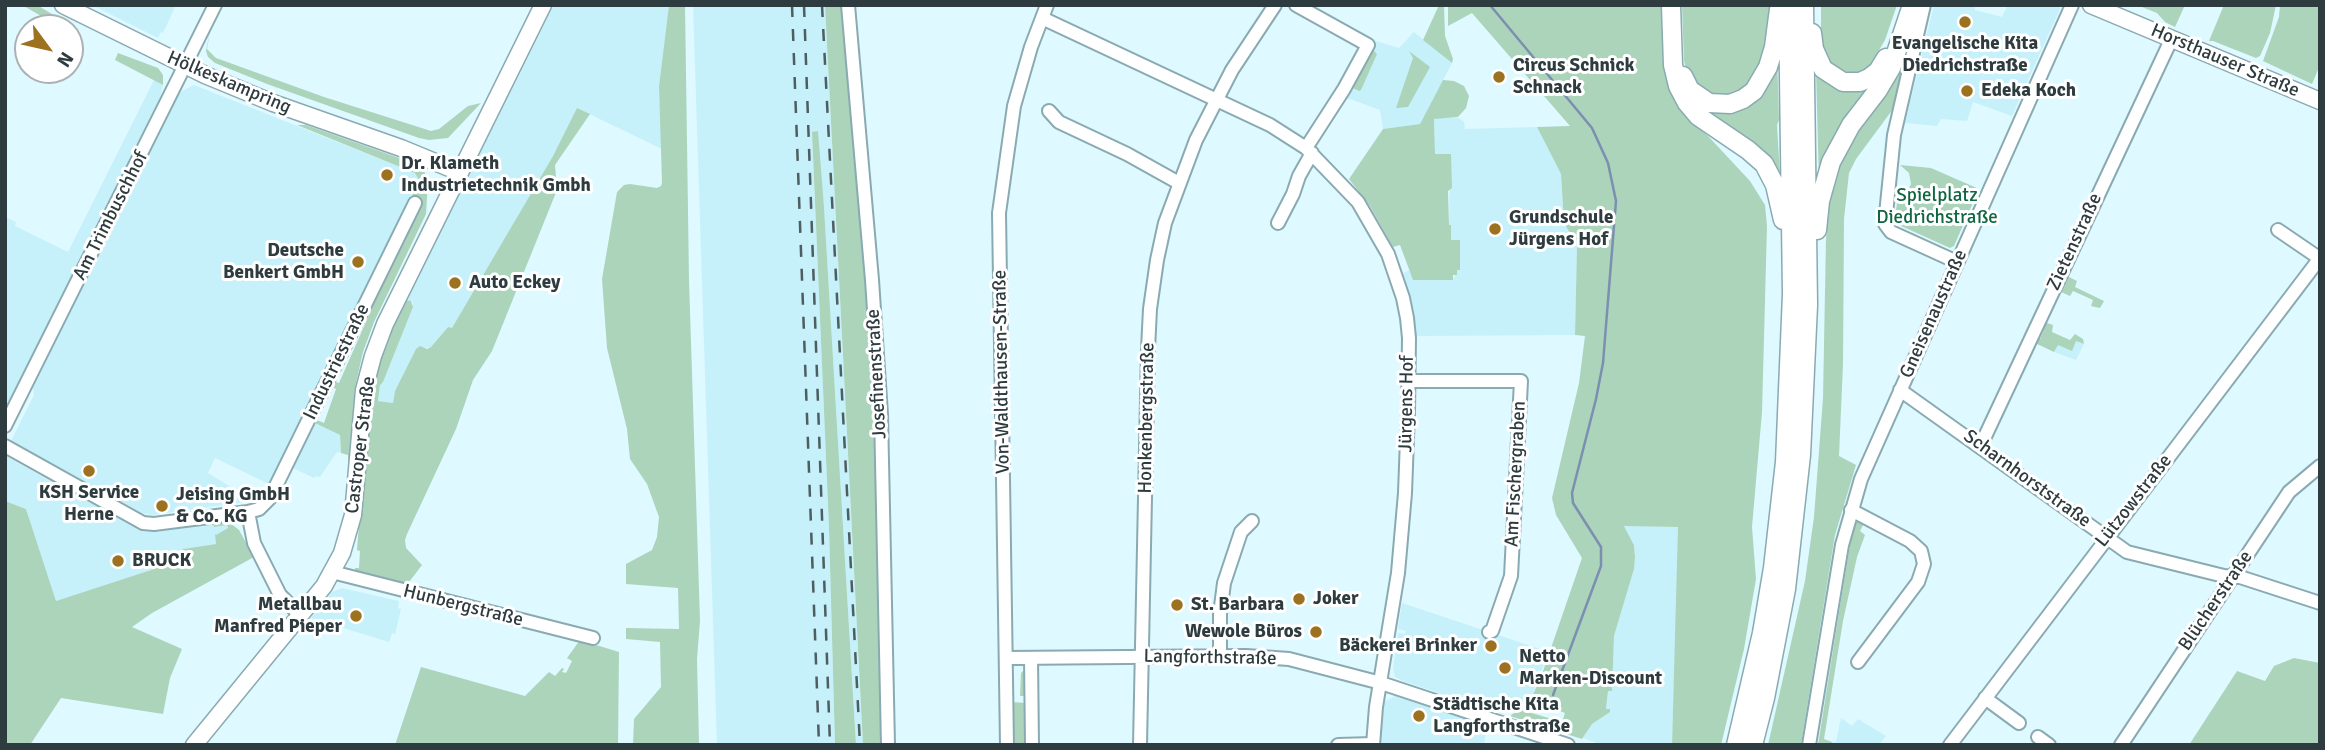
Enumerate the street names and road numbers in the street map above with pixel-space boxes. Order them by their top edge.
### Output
street label: Horsthauser Straße [2147,19,2303,103]
street label: Hölkeskampring [164,47,294,119]
street label: Am Trimbuschhof [69,148,153,284]
street label: Zietenstraße [2043,190,2107,294]
street label: Gneisenaustraße [1895,246,1973,382]
street label: Von-Waldthausen-Straße [989,270,1015,474]
street label: Industriestraße [299,300,375,424]
street label: Josefinenstraße [862,308,892,440]
street label: Honkenbergstraße [1134,342,1160,494]
street label: Jürgens Hof [1395,355,1419,453]
street label: Castroper Straße [341,375,381,515]
street label: Am Fischergraben [1501,400,1531,548]
street label: Scharnhorststraße [1959,425,2095,533]
street label: Lützowstraße [2091,450,2177,552]
street label: Blücherstraße [2174,547,2258,655]
street label: Hunbergstraße [401,580,525,632]
street label: Langforthstraße [1143,645,1277,671]

